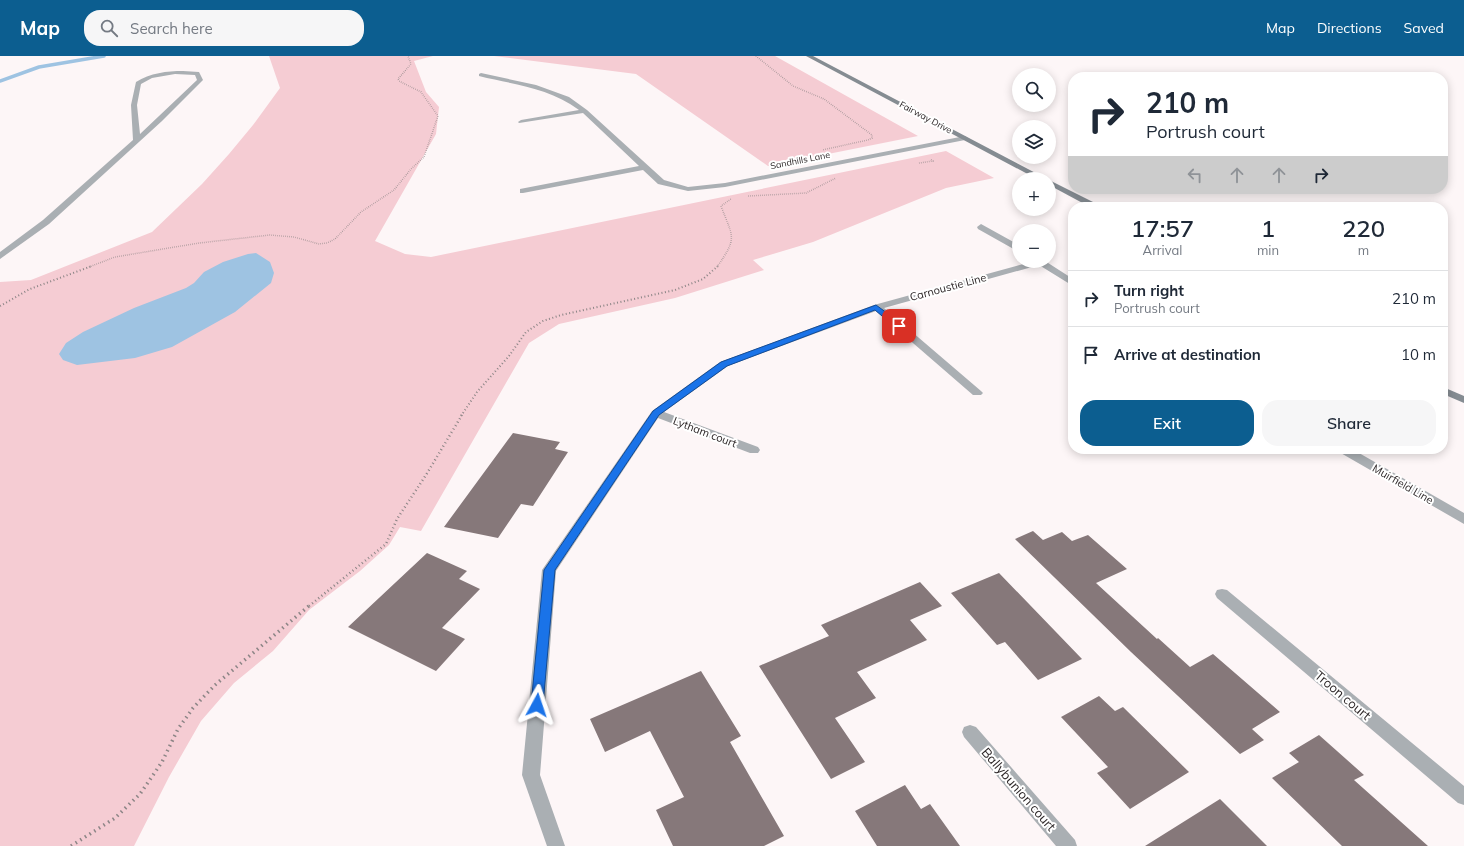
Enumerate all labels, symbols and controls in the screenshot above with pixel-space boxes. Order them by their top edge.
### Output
search box [84,10,364,46]
text: Map [20,16,60,40]
icon: search [98,17,120,39]
text: Search here [130,19,213,38]
text: Map [1266,19,1295,37]
text: Directions [1317,19,1382,37]
text: Saved [1404,19,1444,37]
map controls [1012,68,1056,268]
button: search [1012,68,1056,112]
text: 210 m [1146,85,1229,120]
icon: right [1080,88,1132,140]
street label: Fairway Drive [897,99,954,136]
button: layers [1012,120,1056,164]
text: Portrush court [1146,120,1265,143]
street label: Sandhills Lane [769,149,831,171]
icon: left [1184,164,1206,186]
icon: ahead [1226,164,1248,186]
icon: ahead [1268,164,1290,186]
icon: right [1310,164,1332,186]
button: + [1012,172,1056,216]
text: 17:57 [1131,213,1194,243]
text: 1 [1261,213,1275,243]
text: 220 [1342,213,1385,243]
button: − [1012,224,1056,268]
text: Arrival [1143,242,1182,258]
text: min [1257,242,1279,258]
text: m [1358,242,1369,258]
street label: Carnoustie Line [908,270,988,304]
text: Turn right [1114,281,1184,300]
icon: right [1080,288,1102,310]
text: 210 m [1392,289,1436,308]
text: Portrush court [1114,300,1200,316]
pin [882,309,916,343]
icon: arrive [888,315,910,337]
icon: arrive [1080,344,1102,366]
text: Arrive at destination [1114,345,1261,364]
text: 10 m [1401,345,1436,364]
button: Exit [1080,400,1254,446]
button: Share [1262,400,1436,446]
street label: Lytham court [671,413,739,451]
street label: Muirfield Line [1370,461,1436,507]
street label: Troon court [1312,667,1375,723]
position arrow [516,684,558,726]
street label: Ballybunion court [979,744,1060,834]

